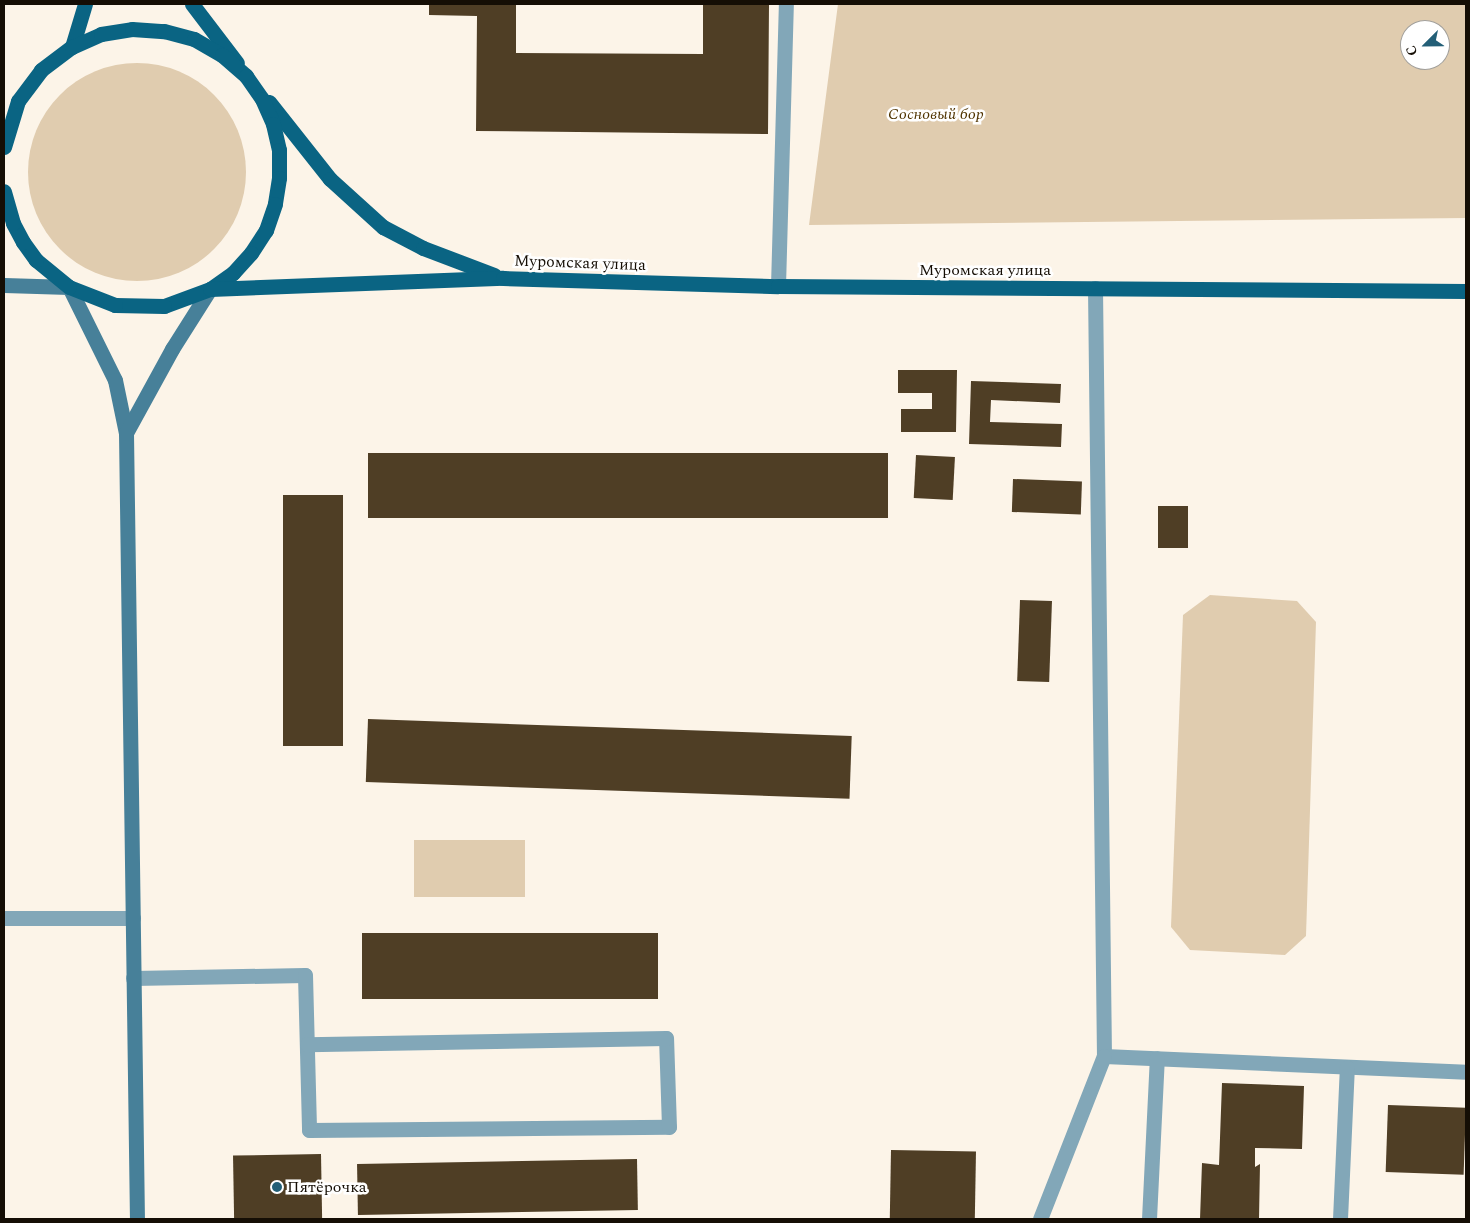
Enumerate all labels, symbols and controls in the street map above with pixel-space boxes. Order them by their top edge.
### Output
north arrow [1400,20,1450,70]
text: С [1400,42,1423,59]
park label: Сосновый бор [888,104,984,124]
street label: Муромская улица [514,251,646,275]
street label: Муромская улица [919,260,1051,280]
place label: Пятёрочка [287,1177,367,1197]
marker: Пятёрочка [271,1181,283,1193]

